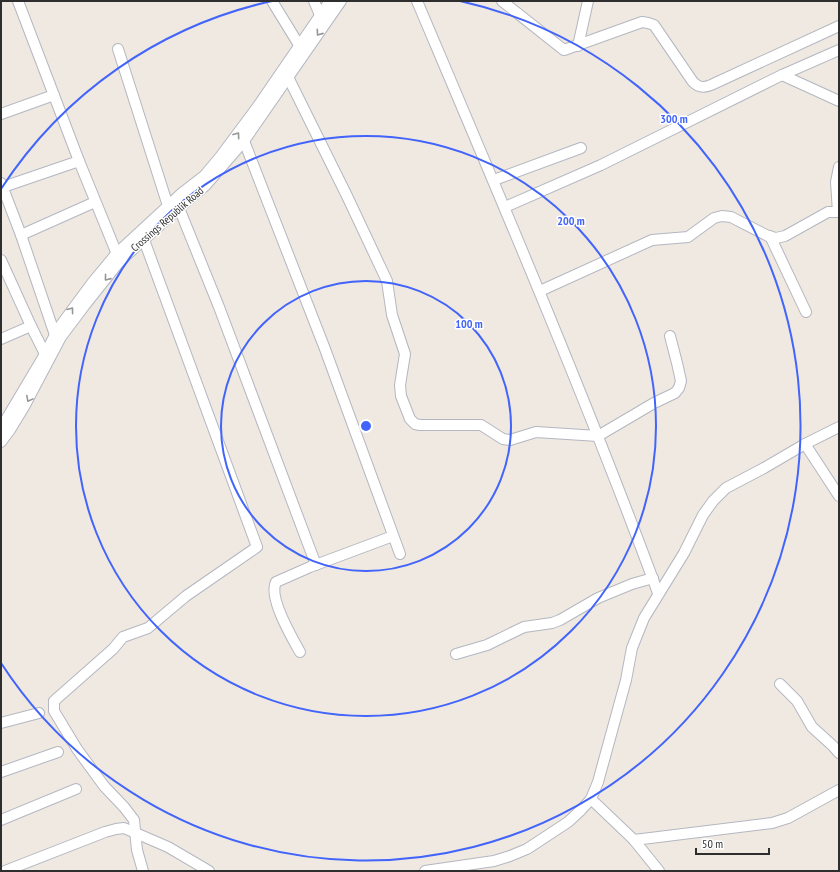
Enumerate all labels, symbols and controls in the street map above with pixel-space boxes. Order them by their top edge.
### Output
one-way arrow [316,29,324,36]
text: 300 m [660,111,688,126]
one-way arrow [232,133,239,140]
street label: Crossings Republik Road [128,183,206,254]
text: 200 m [557,213,585,228]
one-way arrow [104,274,111,281]
one-way arrow [66,307,74,314]
text: 100 m [455,316,483,331]
one-way arrow [26,394,34,402]
centre of rings [359,419,373,433]
scale bar [696,830,769,856]
text: 50 m [702,836,723,851]

